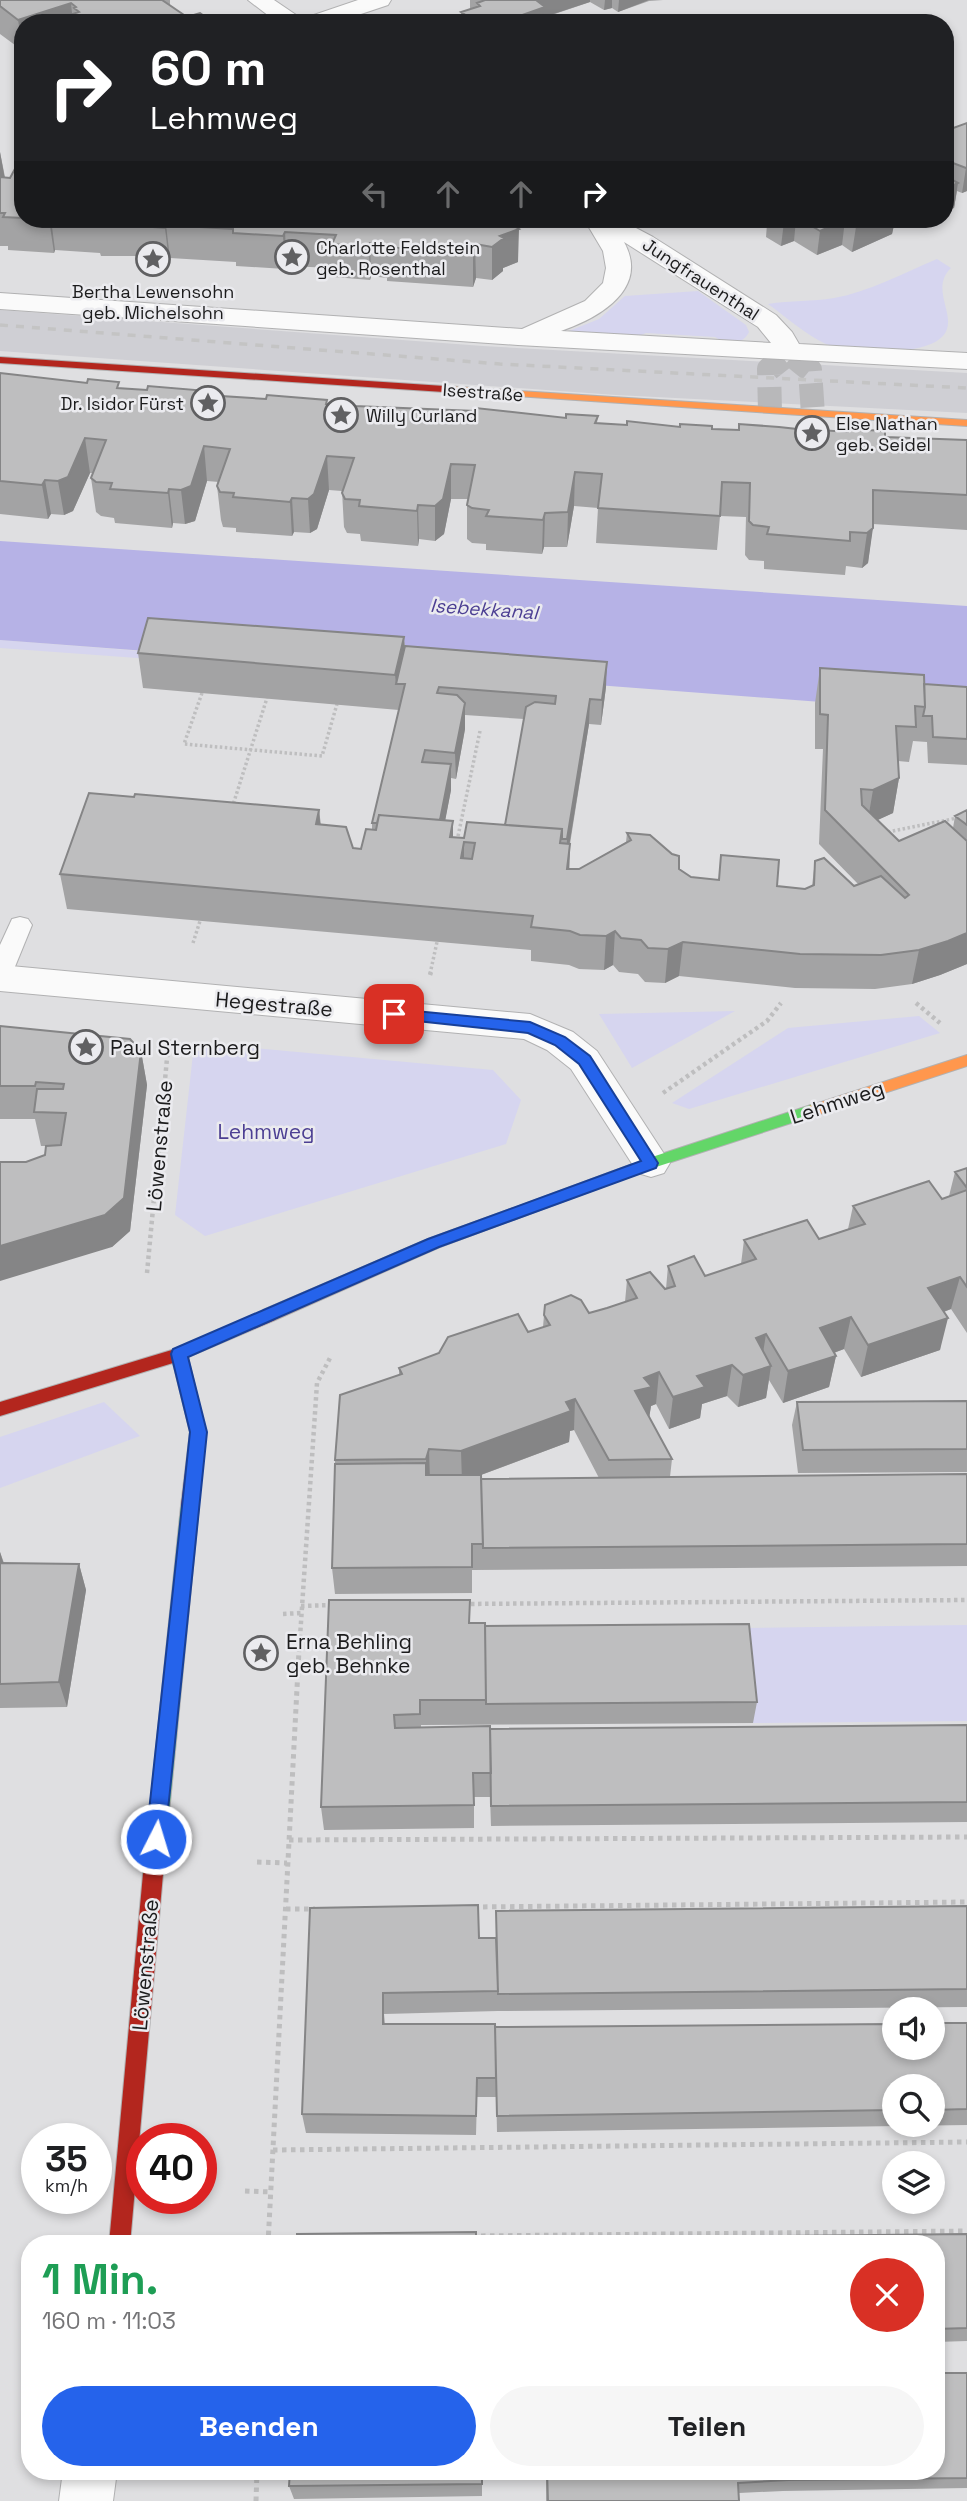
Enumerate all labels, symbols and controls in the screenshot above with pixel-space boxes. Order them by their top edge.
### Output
text: 60 m [150,37,266,99]
icon: right [35,42,126,133]
text: Lehmweg [150,98,298,138]
icon: left [356,175,394,213]
icon: ahead [429,175,467,213]
icon: ahead [502,175,540,213]
icon: right [575,175,613,213]
street label: Jungfrauenthal [638,233,764,325]
place label: Charlotte Feldstein geb. Rosenthal [316,236,480,280]
place icon: Charlotte Feldstein geb. Rosenthal [273,238,311,276]
place icon: Bertha Lewensohn geb. Michelsohn [134,240,172,278]
place label: Bertha Lewensohn geb. Michelsohn [72,280,234,324]
street label: Isestraße [442,378,524,406]
place icon: Dr. Isidor Fürst [189,384,227,422]
place label: Dr. Isidor Fürst [61,392,184,415]
place icon: Willy Curland [322,396,360,434]
place label: Willy Curland [366,404,477,427]
place label: Else Nathan geb. Seidel [836,412,938,456]
place icon: Else Nathan geb. Seidel [793,414,831,452]
water label: Isebekkanal [429,593,541,625]
pin [364,984,424,1044]
street label: Hegestraße [214,985,334,1023]
icon: arrive [375,995,413,1033]
place icon: Paul Sternberg [67,1028,105,1066]
place label: Paul Sternberg [110,1034,260,1061]
street label: Lehmweg [787,1074,887,1130]
street label: Löwenstraße [140,1079,178,1213]
park label: Lehmweg [217,1118,315,1145]
place label: Erna Behling geb. Behnke [286,1628,412,1679]
place icon: Erna Behling geb. Behnke [242,1634,280,1672]
position arrow [119,1802,193,1876]
street label: Löwenstraße [126,1898,164,2032]
map controls [882,1997,945,2214]
button: sound [882,1997,945,2060]
button: search [882,2074,945,2137]
speed limit sign: 40 [126,2123,217,2214]
text: 35 [45,2137,88,2181]
button: layers [882,2151,945,2214]
text: km/h [45,2174,88,2197]
text: 1 Min. [42,2253,158,2306]
button: close [850,2258,924,2332]
text: 160 m · 11:03 [42,2306,176,2336]
button: Beenden [42,2386,476,2466]
button: Teilen [490,2386,924,2466]

